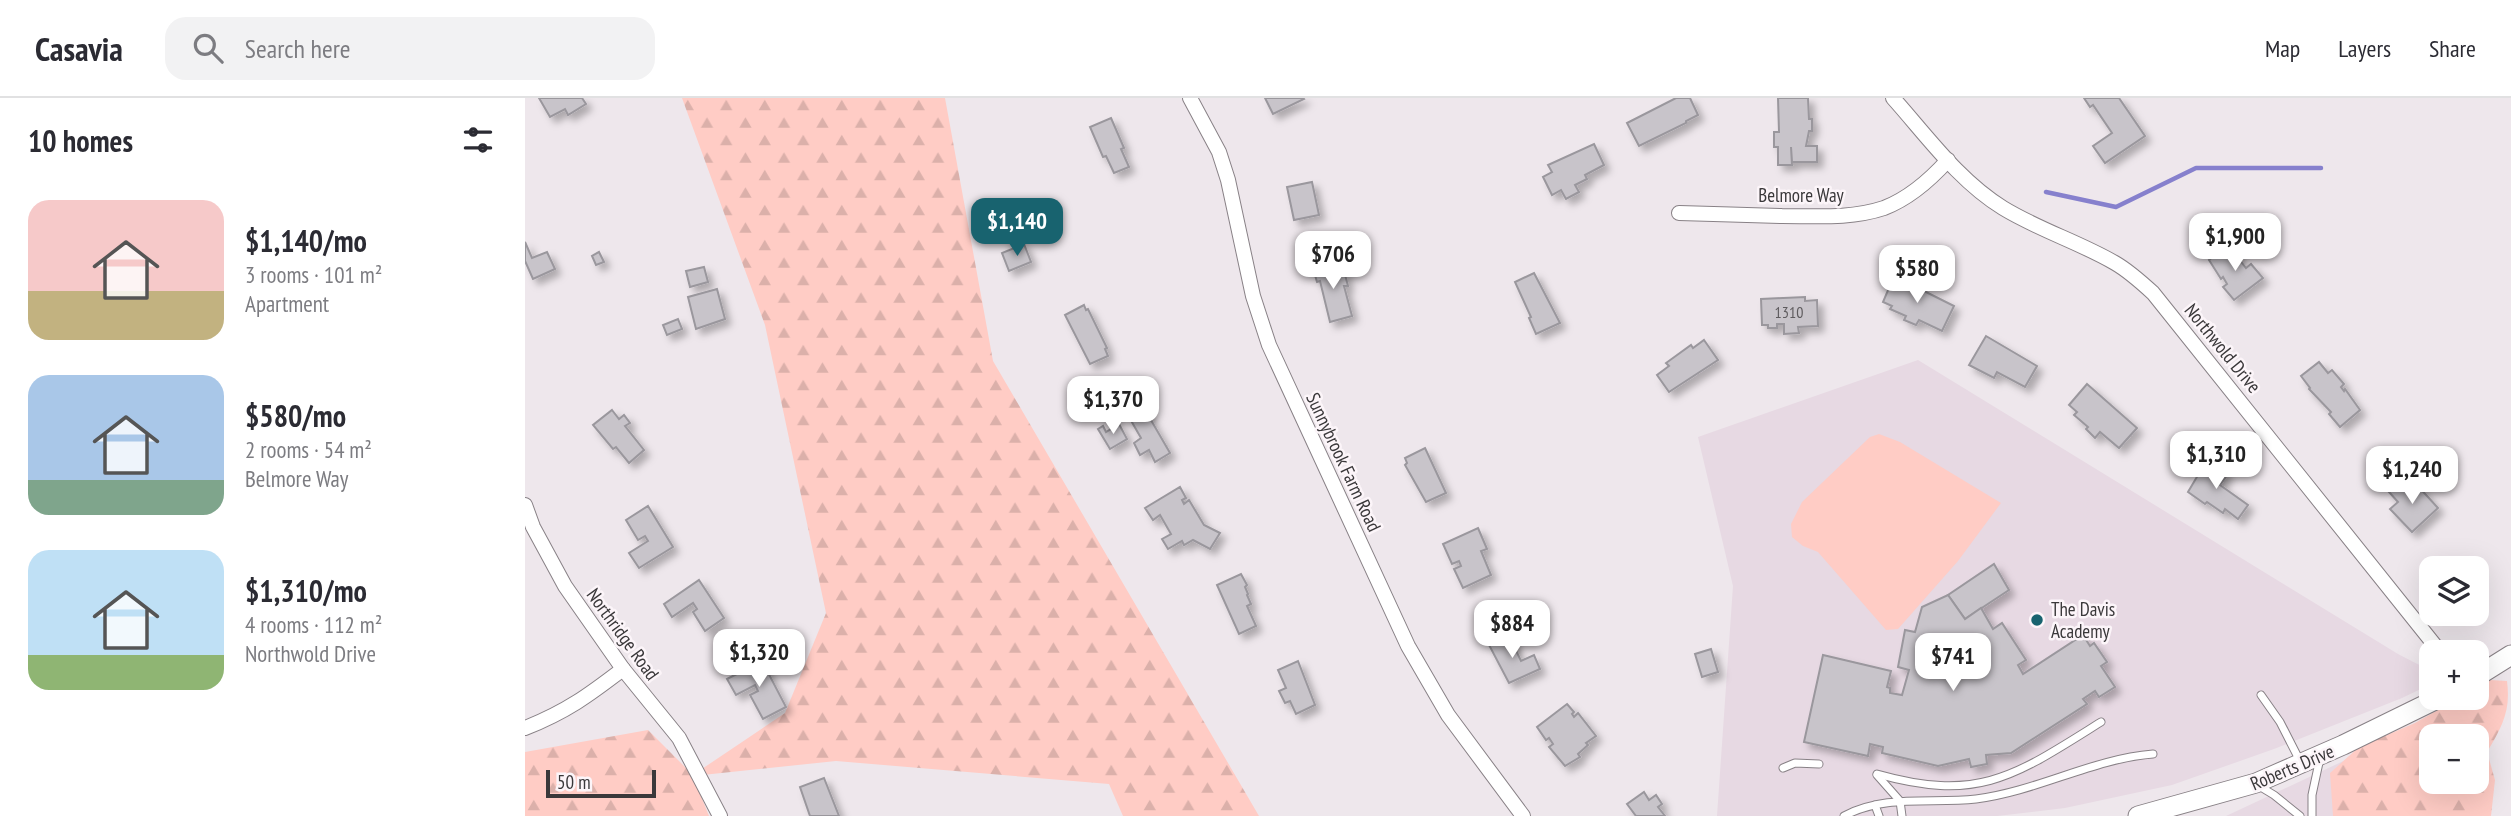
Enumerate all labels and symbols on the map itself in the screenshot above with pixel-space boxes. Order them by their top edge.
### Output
street label: Belmore Way [1758,183,1845,207]
pin: $1,140 [960,198,1074,258]
pin: $1,900 [2178,214,2292,273]
pin: $706 [1292,232,1374,291]
pin: $580 [1876,246,1958,305]
street label: Northwold Drive [2180,298,2266,398]
house number: 1310 [1775,302,1803,322]
pin: $1,370 [1056,376,1170,436]
street label: Sunnybrook Farm Road [1301,389,1387,535]
pin: $1,310 [2159,432,2273,491]
pin: $1,240 [2355,446,2469,506]
street label: Northridge Road [582,583,664,685]
place label: The Davis Academy [2051,597,2115,643]
pin: $884 [1471,601,1553,660]
marker: The Davis Academy [2029,612,2045,628]
pin: $1,320 [702,630,816,689]
pin: $741 [1912,634,1994,693]
street label: Roberts Drive [2247,739,2338,795]
scale bar [546,767,656,799]

